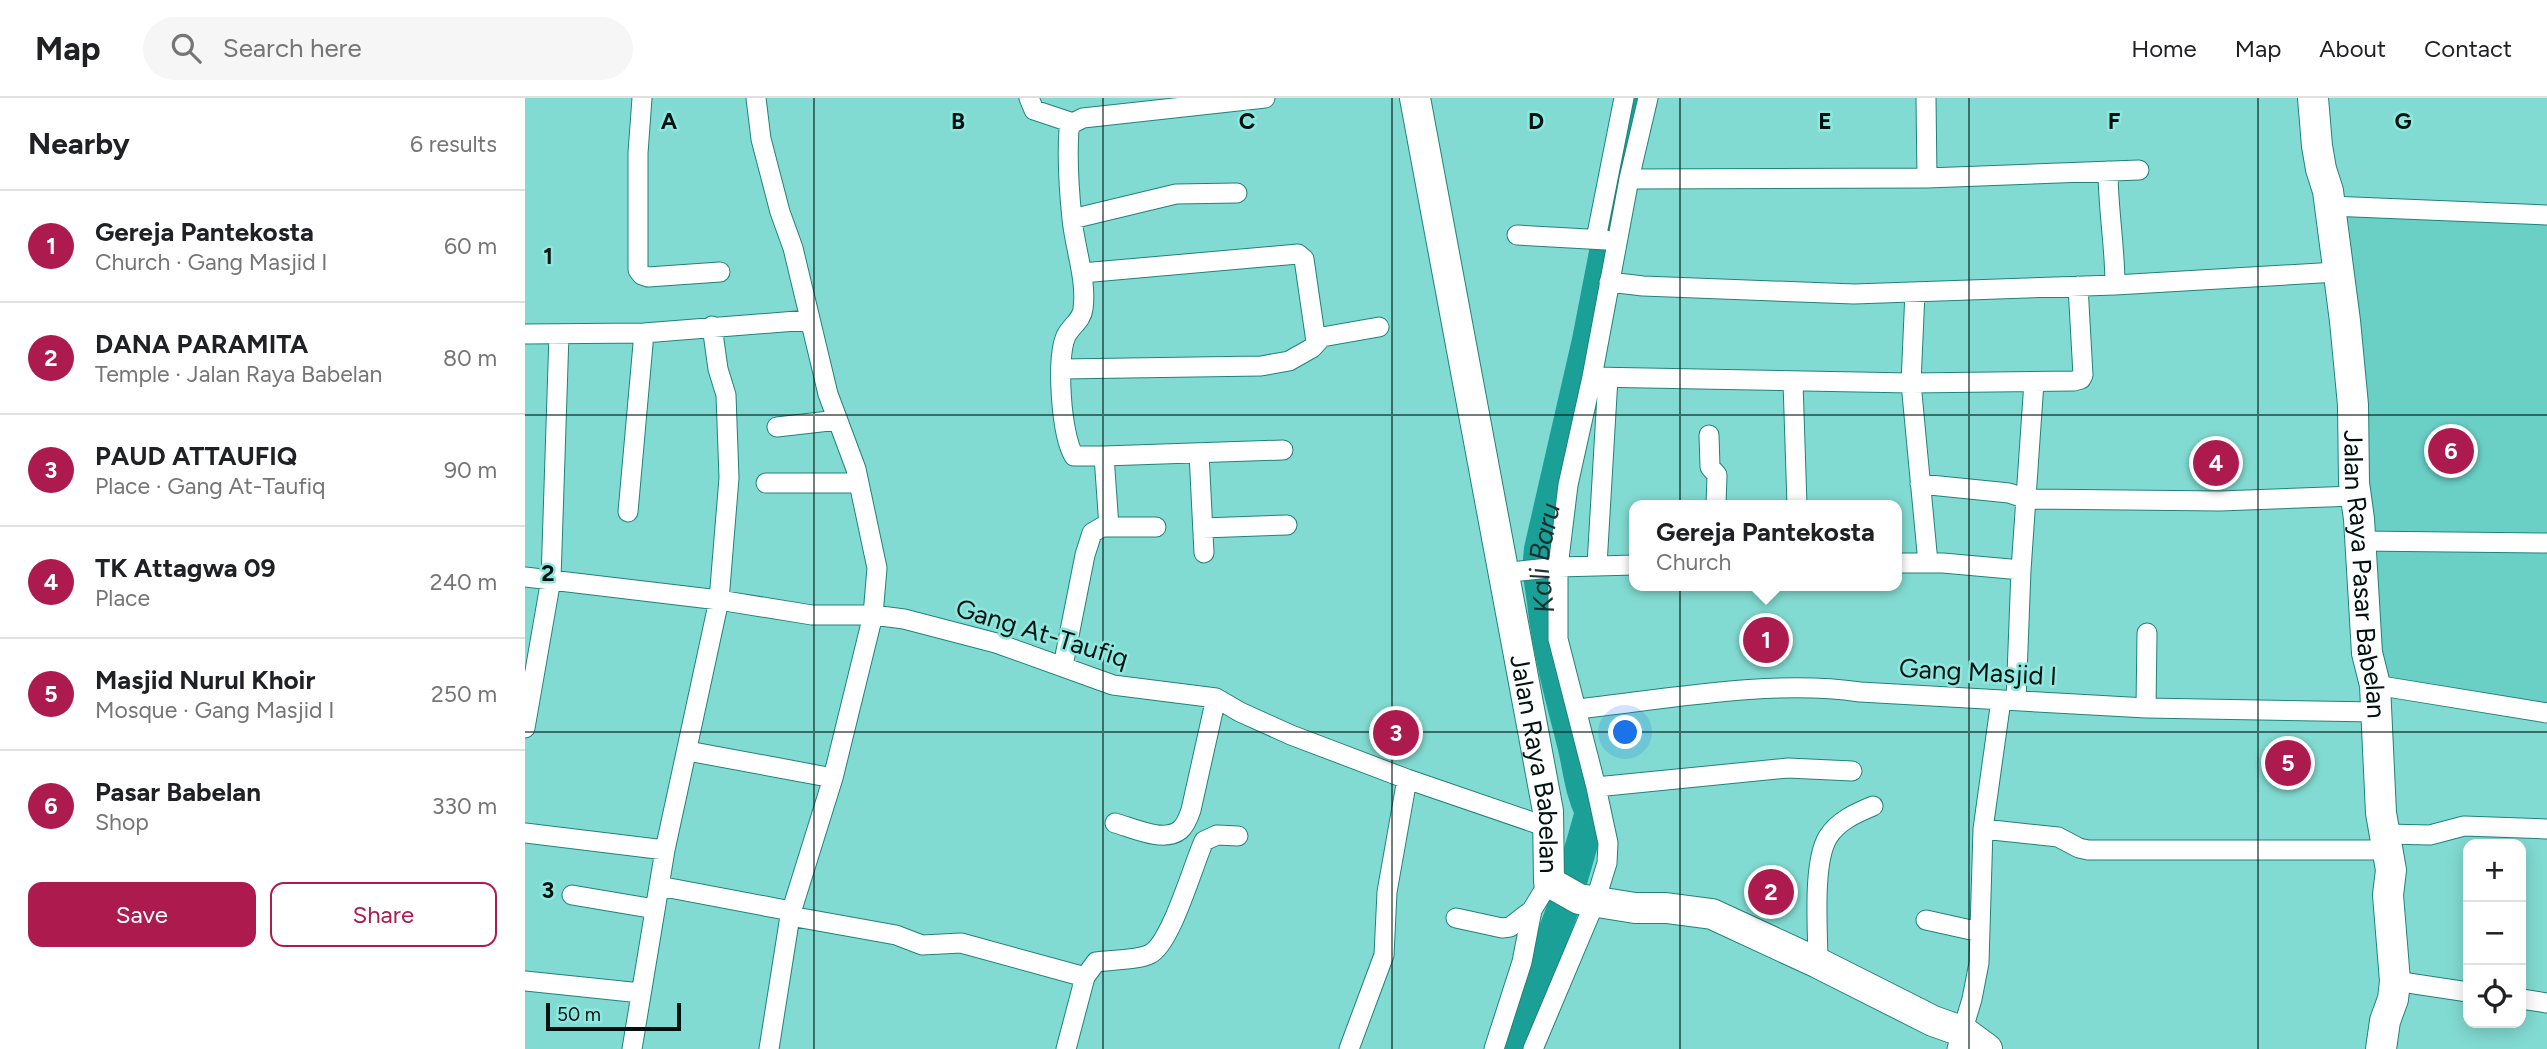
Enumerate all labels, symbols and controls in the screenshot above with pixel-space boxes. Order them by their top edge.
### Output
search box [143,17,633,80]
text: Map [35,29,101,68]
icon: search [167,29,205,67]
text: Search here [223,32,362,64]
text: Home [2131,34,2197,63]
text: Map [2235,34,2281,63]
text: About [2319,34,2386,63]
text: Contact [2424,34,2512,63]
text: A [661,107,678,135]
text: B [951,107,965,135]
text: C [1239,107,1256,135]
text: D [1528,107,1544,135]
text: E [1818,107,1832,135]
text: F [2108,107,2121,135]
text: G [2394,107,2412,135]
text: Nearby [28,125,130,162]
text: 6 results [410,130,497,158]
text: Gereja Pantekosta [95,216,314,248]
text: 1 [46,232,56,260]
text: 60 m [444,232,497,260]
text: 1 [543,242,553,270]
text: Church · Gang Masjid I [95,248,328,276]
text: DANA PARAMITA [95,328,308,360]
text: 2 [44,344,58,372]
text: 80 m [443,344,497,372]
text: Temple · Jalan Raya Babelan [95,360,382,388]
pin: 6 [2428,425,2474,477]
street label: Jalan Raya Pasar Babelan [2337,430,2393,719]
pin: 4 [2193,437,2239,489]
text: PAUD ATTAUFIQ [95,440,297,472]
text: 3 [45,456,57,484]
text: 90 m [444,456,497,484]
text: Place · Gang At-Taufiq [95,472,325,500]
water label: Kali Baru [1522,499,1567,615]
popup [1629,500,1902,591]
text: Gereja Pantekosta [1656,516,1875,548]
text: Church [1656,548,1731,576]
text: TK Attagwa 09 [95,552,276,584]
text: 2 [541,559,555,587]
text: 4 [44,568,58,596]
text: 240 m [430,568,497,596]
text: Place [95,584,150,612]
street label: Gang At-Taufiq [952,592,1132,674]
pin: 1 [1743,614,1789,666]
street label: Jalan Raya Babelan [1503,652,1565,874]
street label: Gang Masjid I [1898,652,2058,692]
text: Masjid Nurul Khoir [95,664,315,696]
text: 5 [44,680,58,708]
text: 250 m [431,680,497,708]
text: Mosque · Gang Masjid I [95,696,334,724]
pin: 3 [1373,707,1419,759]
your location [1608,715,1642,749]
pin: 5 [2265,737,2311,789]
text: Pasar Babelan [95,776,261,808]
text: 6 [44,792,58,820]
text: 330 m [432,792,497,820]
text: Shop [95,808,149,836]
map controls [2463,839,2526,1028]
button: + [2463,839,2526,902]
pin: 2 [1748,866,1794,918]
text: 3 [542,876,554,904]
button: Save [28,882,256,947]
button: Share [270,882,497,947]
button: − [2463,902,2526,965]
button: locate [2463,965,2526,1028]
scale bar [546,1000,681,1032]
text: 50 m [557,1003,601,1026]

